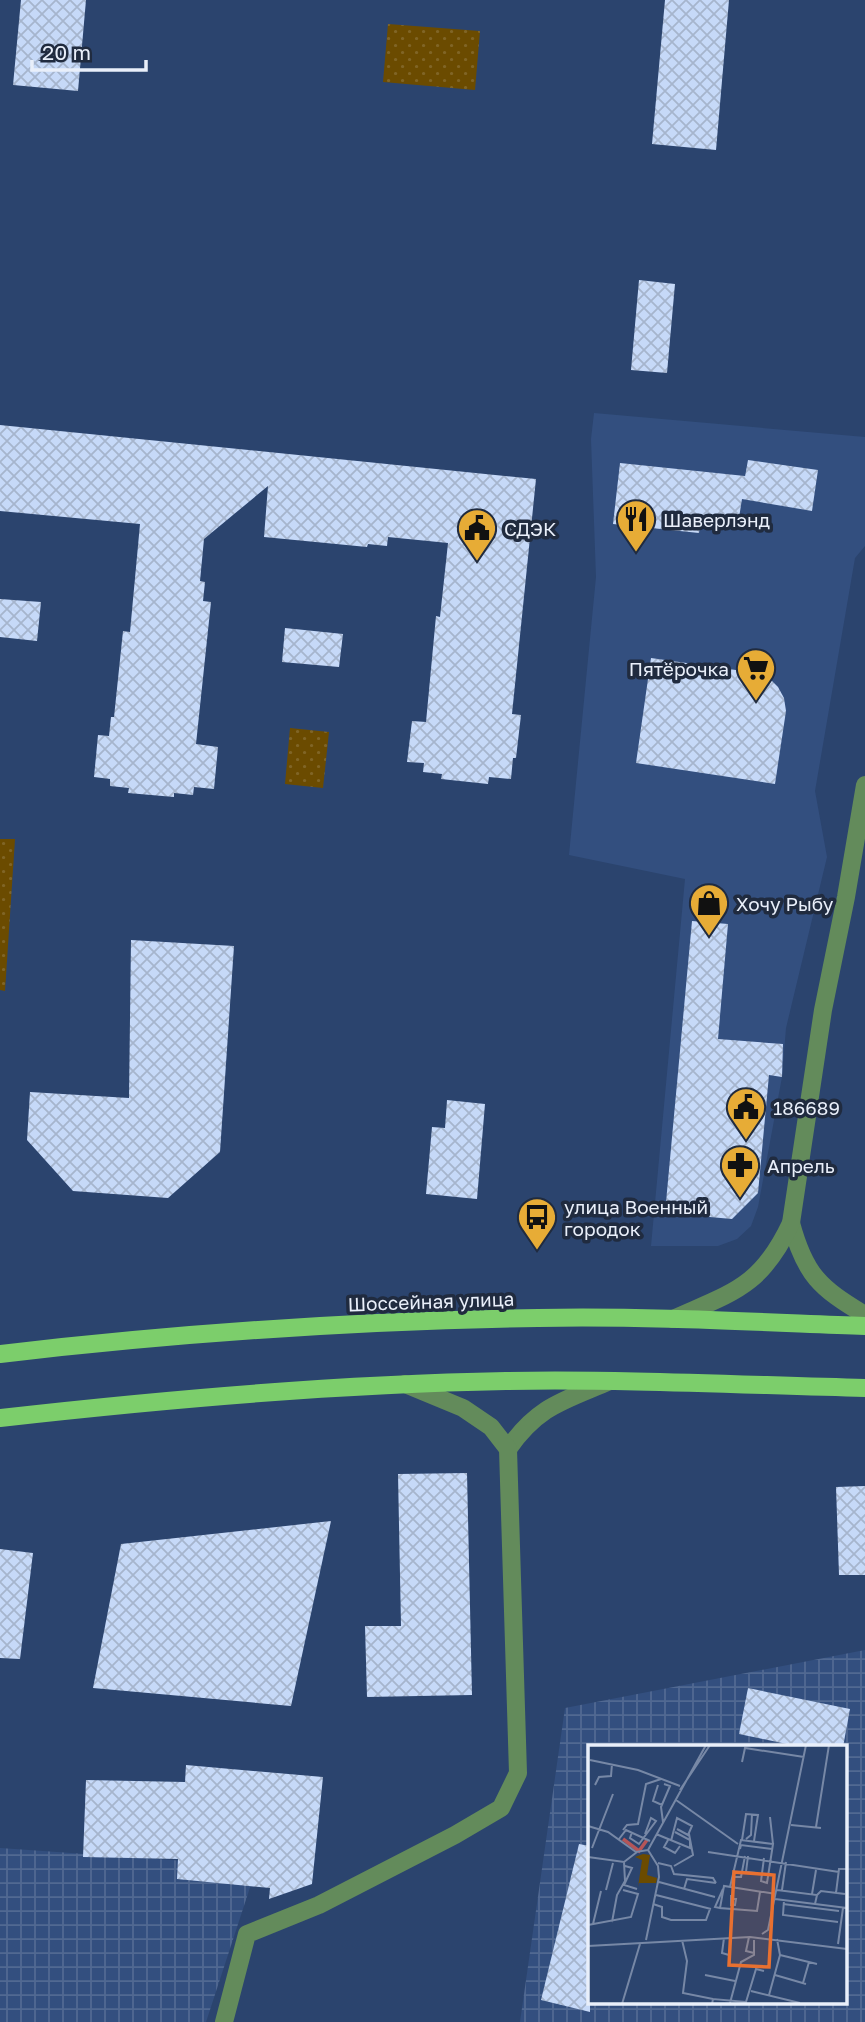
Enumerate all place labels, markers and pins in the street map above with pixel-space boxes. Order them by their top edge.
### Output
restaurant icon: Шаверлэнд [615,498,657,553]
public building icon: СДЭК [456,507,498,562]
place label: Шаверлэнд [663,508,770,531]
place label: СДЭК [504,517,556,540]
supermarket icon: Пятёрочка [735,647,777,702]
place label: Пятёрочка [629,657,729,680]
shop icon: Хочу Рыбу [688,882,730,937]
place label: Хочу Рыбу [736,892,834,915]
public building icon: 186689 [725,1086,767,1141]
place label: 186689 [773,1096,840,1119]
pharmacy icon: Апрель [719,1144,761,1199]
place label: Апрель [767,1154,835,1177]
place label: улица Военный городок [564,1195,708,1240]
bus stop icon: улица Военный городок [516,1196,558,1251]

